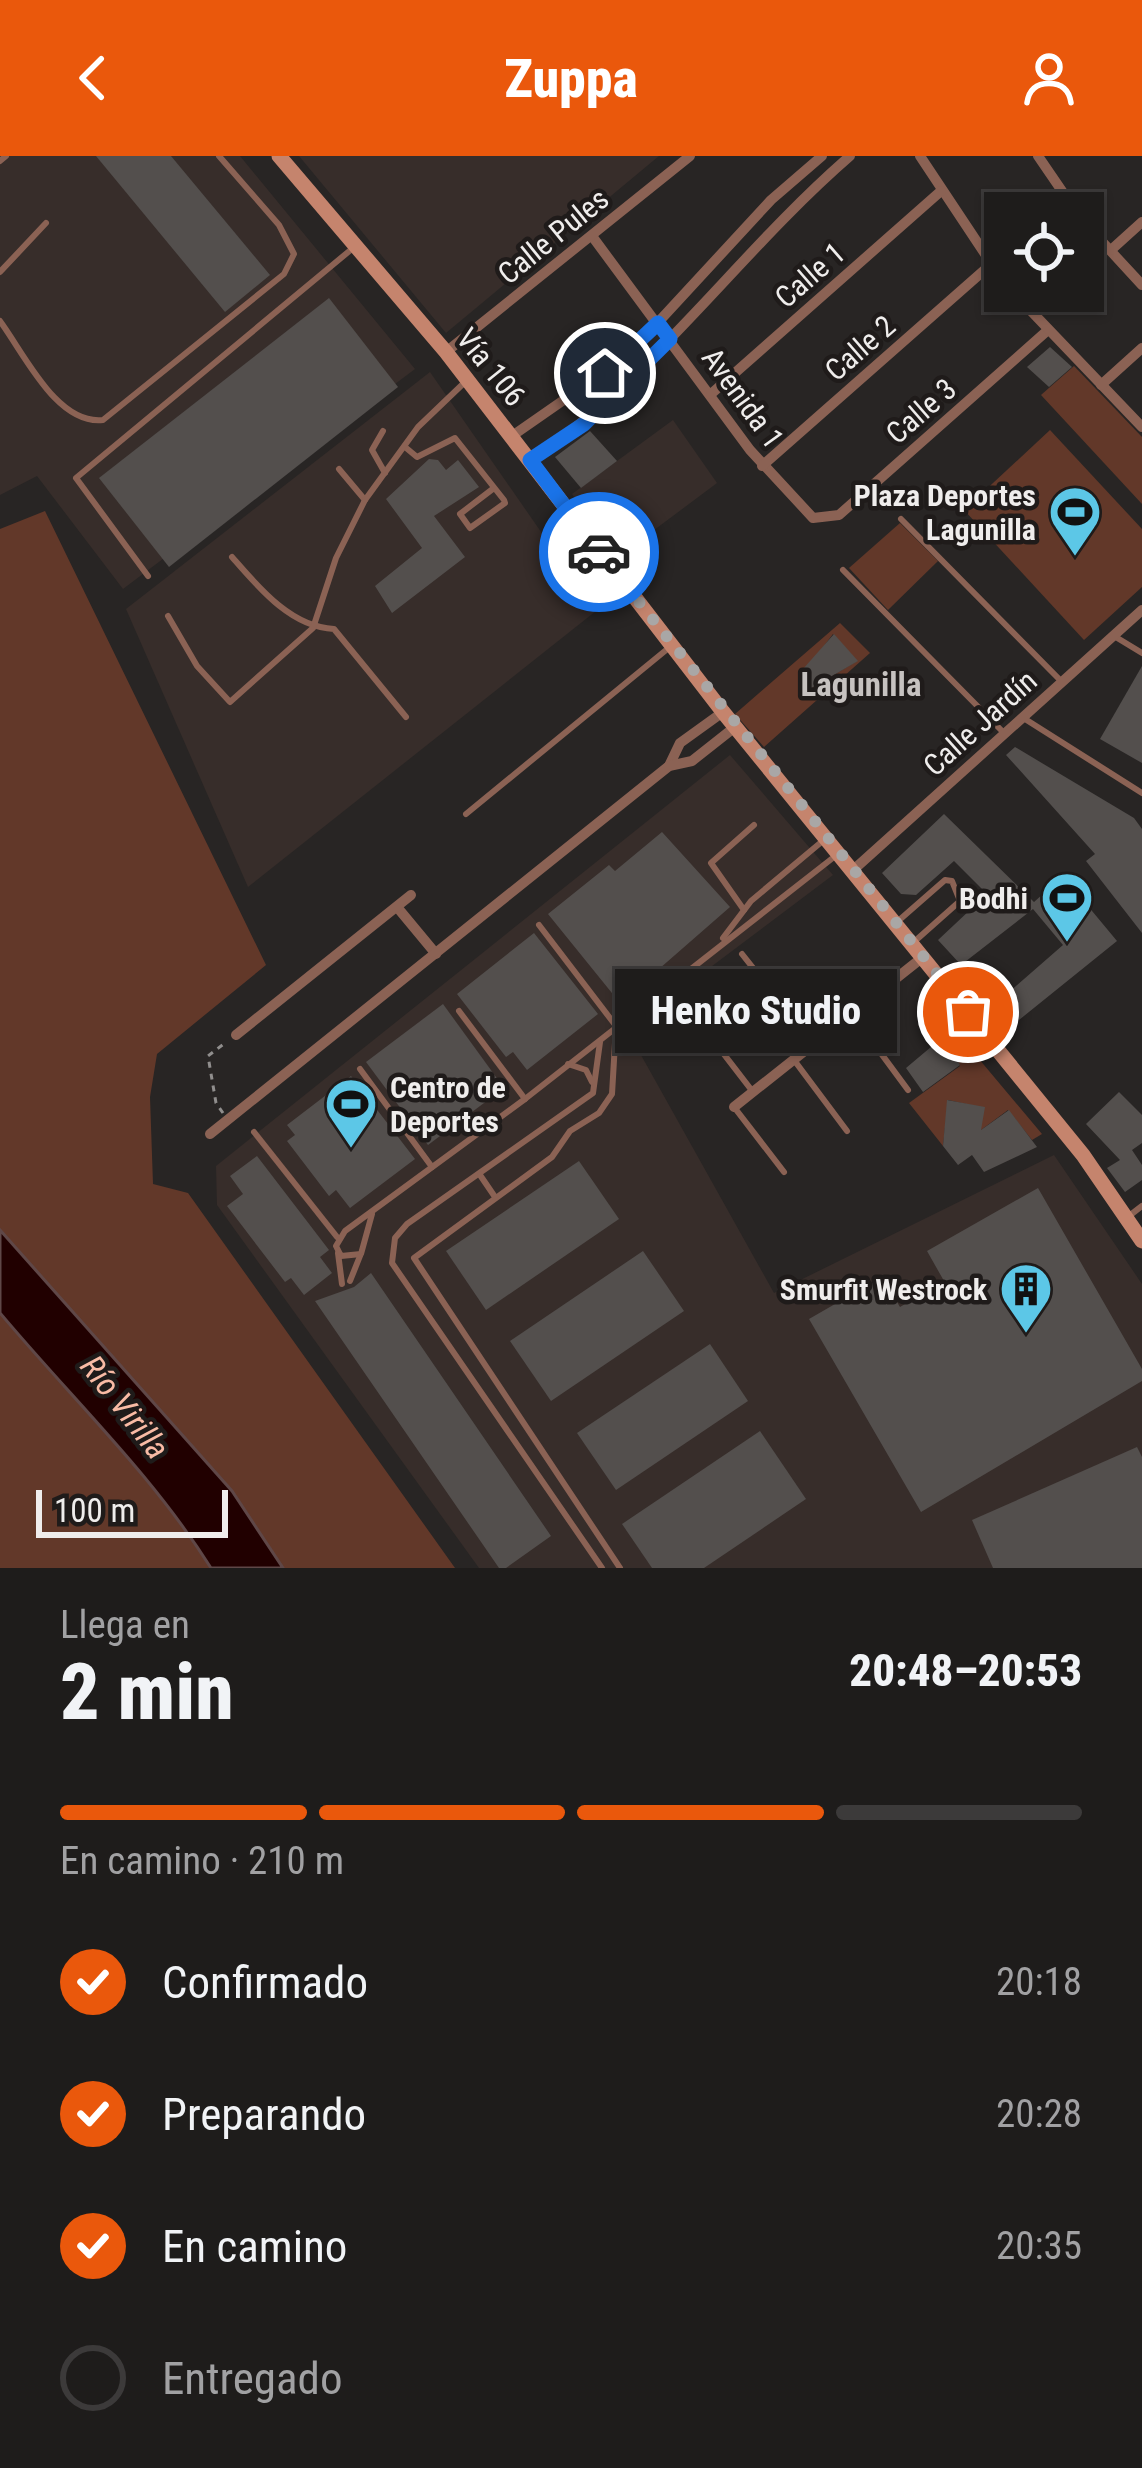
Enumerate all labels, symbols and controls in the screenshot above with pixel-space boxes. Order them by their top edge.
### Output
icon: back [60,45,126,111]
icon: person [1016,45,1082,111]
text: Zuppa [504,47,638,110]
street label: Calle Pules [491,181,615,291]
map controls [984,192,1104,312]
button: locate [984,192,1104,312]
street label: Calle 1 [768,235,852,315]
street label: Calle 2 [818,308,902,388]
street label: Vía 106 [449,321,533,413]
pin [554,322,656,424]
icon: home [572,340,638,406]
street label: Avenida 1 [695,341,791,455]
street label: Calle 3 [879,371,963,451]
place label: Plaza Deportes Lagunilla [854,478,1036,547]
sports icon: Plaza Deportes Lagunilla [1047,484,1103,558]
courier [539,492,659,612]
icon: car [566,519,632,585]
street label: Calle Jardín [916,663,1044,783]
district label: Lagunilla [801,665,921,704]
sports icon: Bodhi [1039,870,1095,944]
place label: Bodhi [959,881,1028,916]
pin [917,961,1019,1063]
callout: Henko Studio [614,970,896,1054]
icon: bag [935,979,1001,1045]
text: Henko Studio [651,988,861,1034]
place label: Centro de Deportes [390,1070,506,1139]
sports icon: Centro de Deportes [323,1076,379,1150]
building icon: Smurfit Westrock [998,1261,1054,1335]
place label: Smurfit Westrock [780,1272,988,1307]
water label: Río Virilla [73,1348,177,1466]
scale bar [36,1484,228,1537]
text: 100 m [54,1491,135,1530]
text: Llega en [60,1602,190,1648]
text: 20:48–20:53 [849,1644,1082,1697]
text: 2 min [60,1647,234,1738]
text: En camino · 210 m [60,1838,344,1884]
icon: check [60,1949,126,2015]
text: Confirmado [162,1956,368,2009]
text: 20:18 [996,1959,1082,2005]
icon: check [60,2081,126,2147]
text: Preparando [162,2088,366,2141]
text: 20:28 [996,2091,1082,2137]
icon: check [60,2213,126,2279]
text: En camino [162,2220,347,2273]
text: 20:35 [996,2223,1082,2269]
text: Entregado [162,2352,343,2405]

